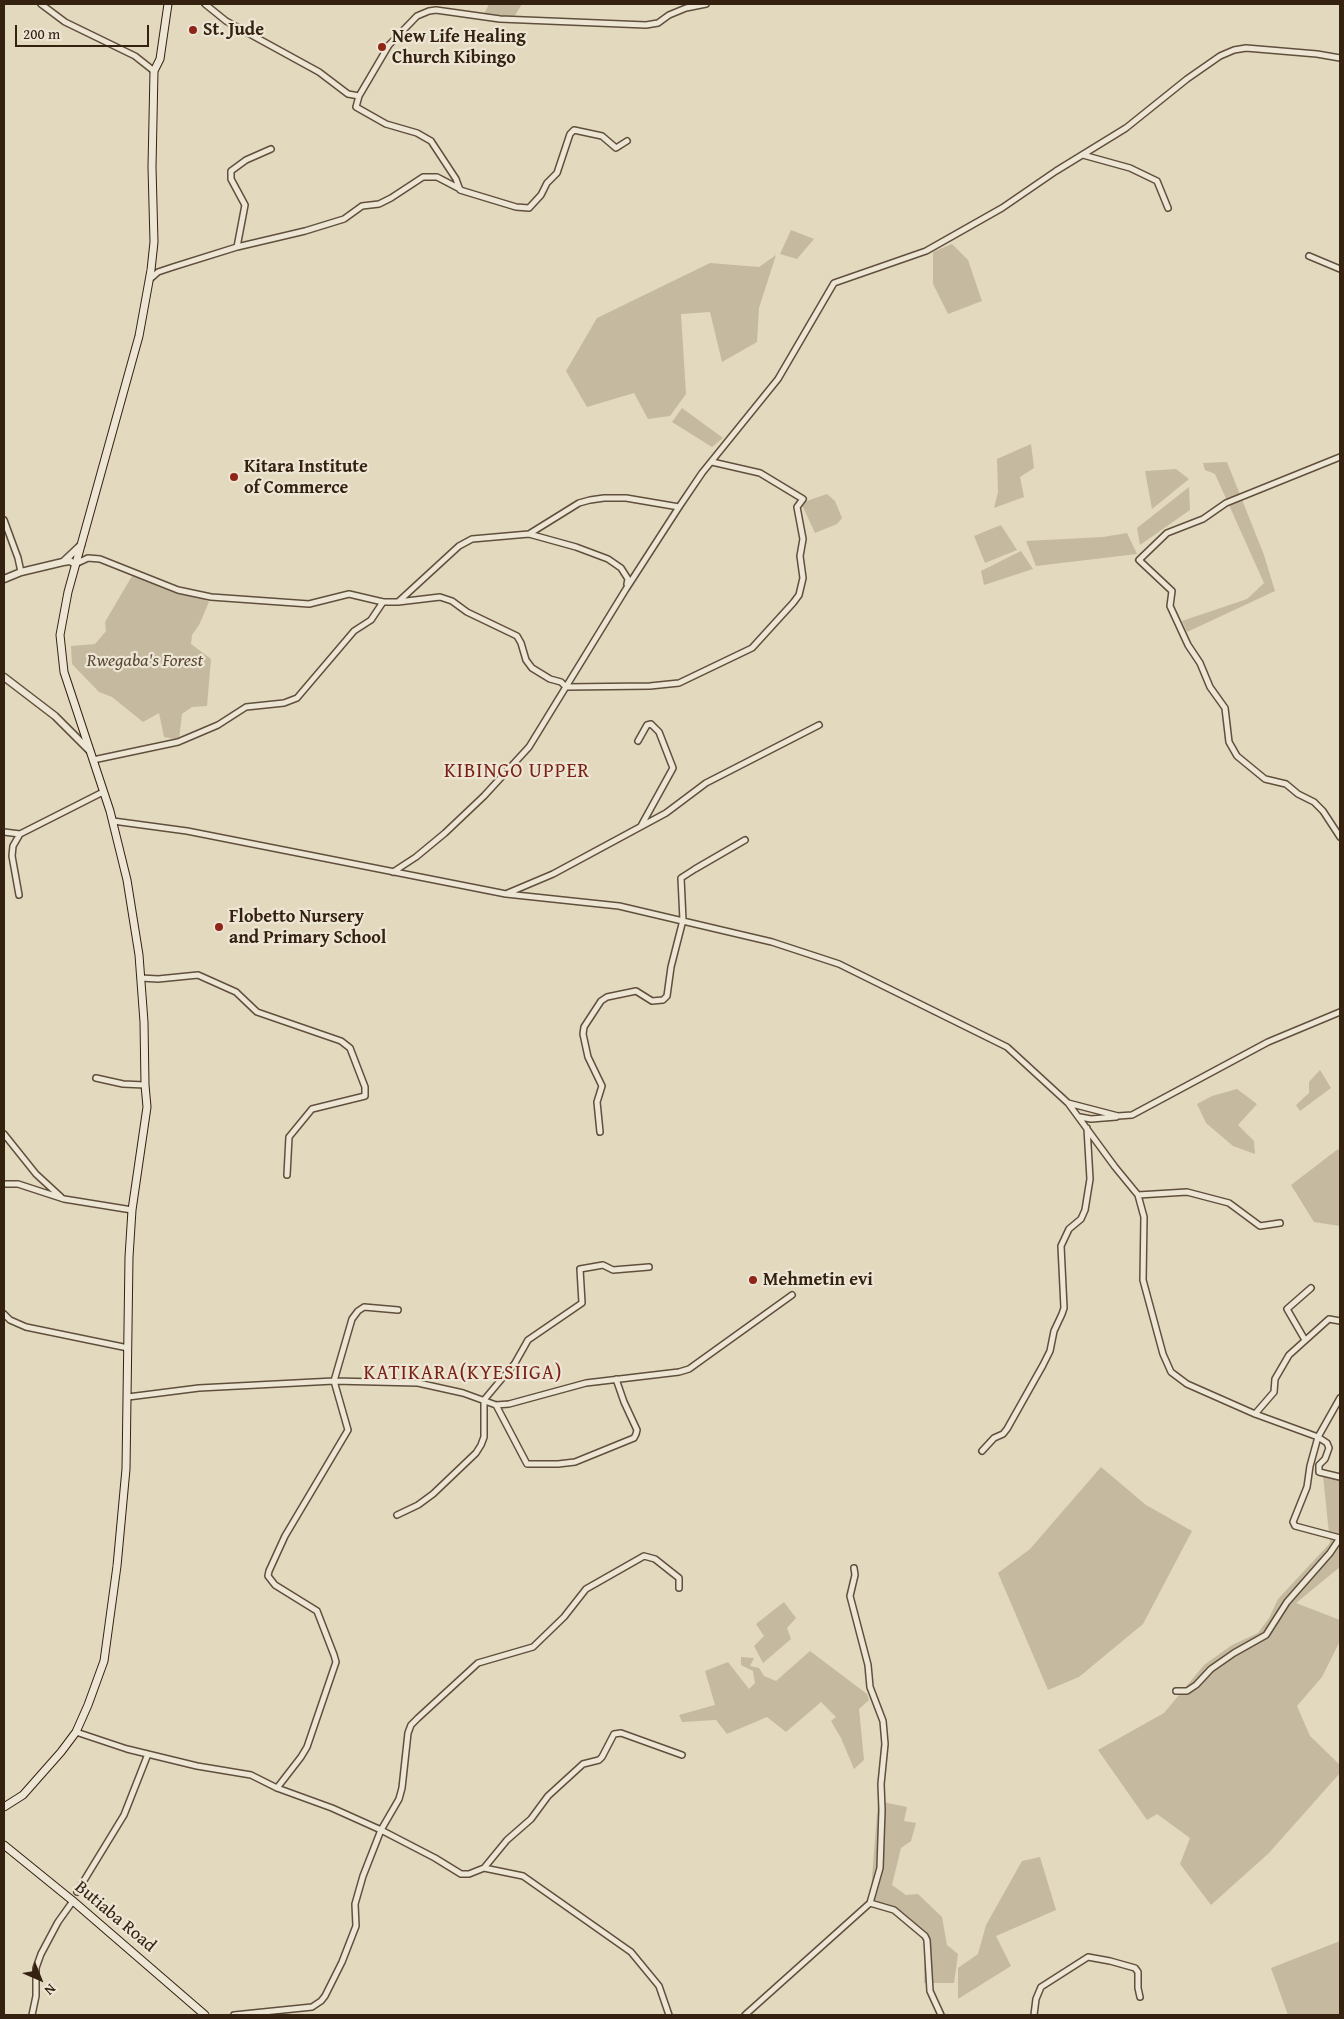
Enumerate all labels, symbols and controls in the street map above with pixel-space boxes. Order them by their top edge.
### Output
scale bar [18,15,151,47]
place label: St. Jude [203,19,264,41]
text: 200 m [23,23,60,44]
marker: St. Jude [187,24,199,36]
place label: New Life Healing Church Kibingo [392,26,526,68]
marker: New Life Healing Church Kibingo [376,41,388,53]
place label: Kitara Institute of Commerce [244,456,368,498]
marker: Kitara Institute of Commerce [228,471,240,483]
park label: Rwegaba's Forest [87,650,203,672]
district label: KIBINGO UPPER [442,760,592,784]
place label: Flobetto Nursery and Primary School [229,906,386,949]
marker: Flobetto Nursery and Primary School [213,921,225,933]
place label: Mehmetin evi [763,1269,873,1291]
marker: Mehmetin evi [747,1274,759,1286]
district label: KATIKARA(KYESIIGA) [361,1362,565,1386]
street label: Butiaba Road [70,1877,160,1957]
north arrow [15,1954,65,2004]
text: N [40,1979,61,2000]

